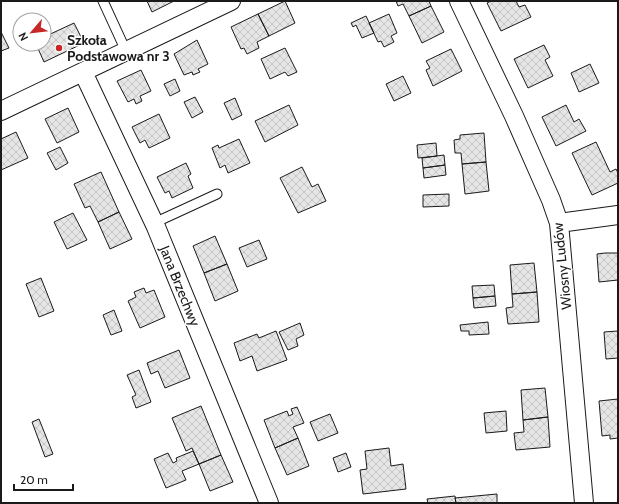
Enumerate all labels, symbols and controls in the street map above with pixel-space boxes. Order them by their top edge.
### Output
north arrow [12,12,52,52]
text: N [15,30,31,43]
place label: Szkoła Podstawowa nr 3 [67,31,170,65]
marker: Szkoła Podstawowa nr 3 [54,43,64,53]
street label: Wiosny Ludów [548,222,576,310]
street label: Jana Brzechwy [155,242,204,329]
scale bar [14,466,73,492]
text: 20 m [20,472,48,487]

